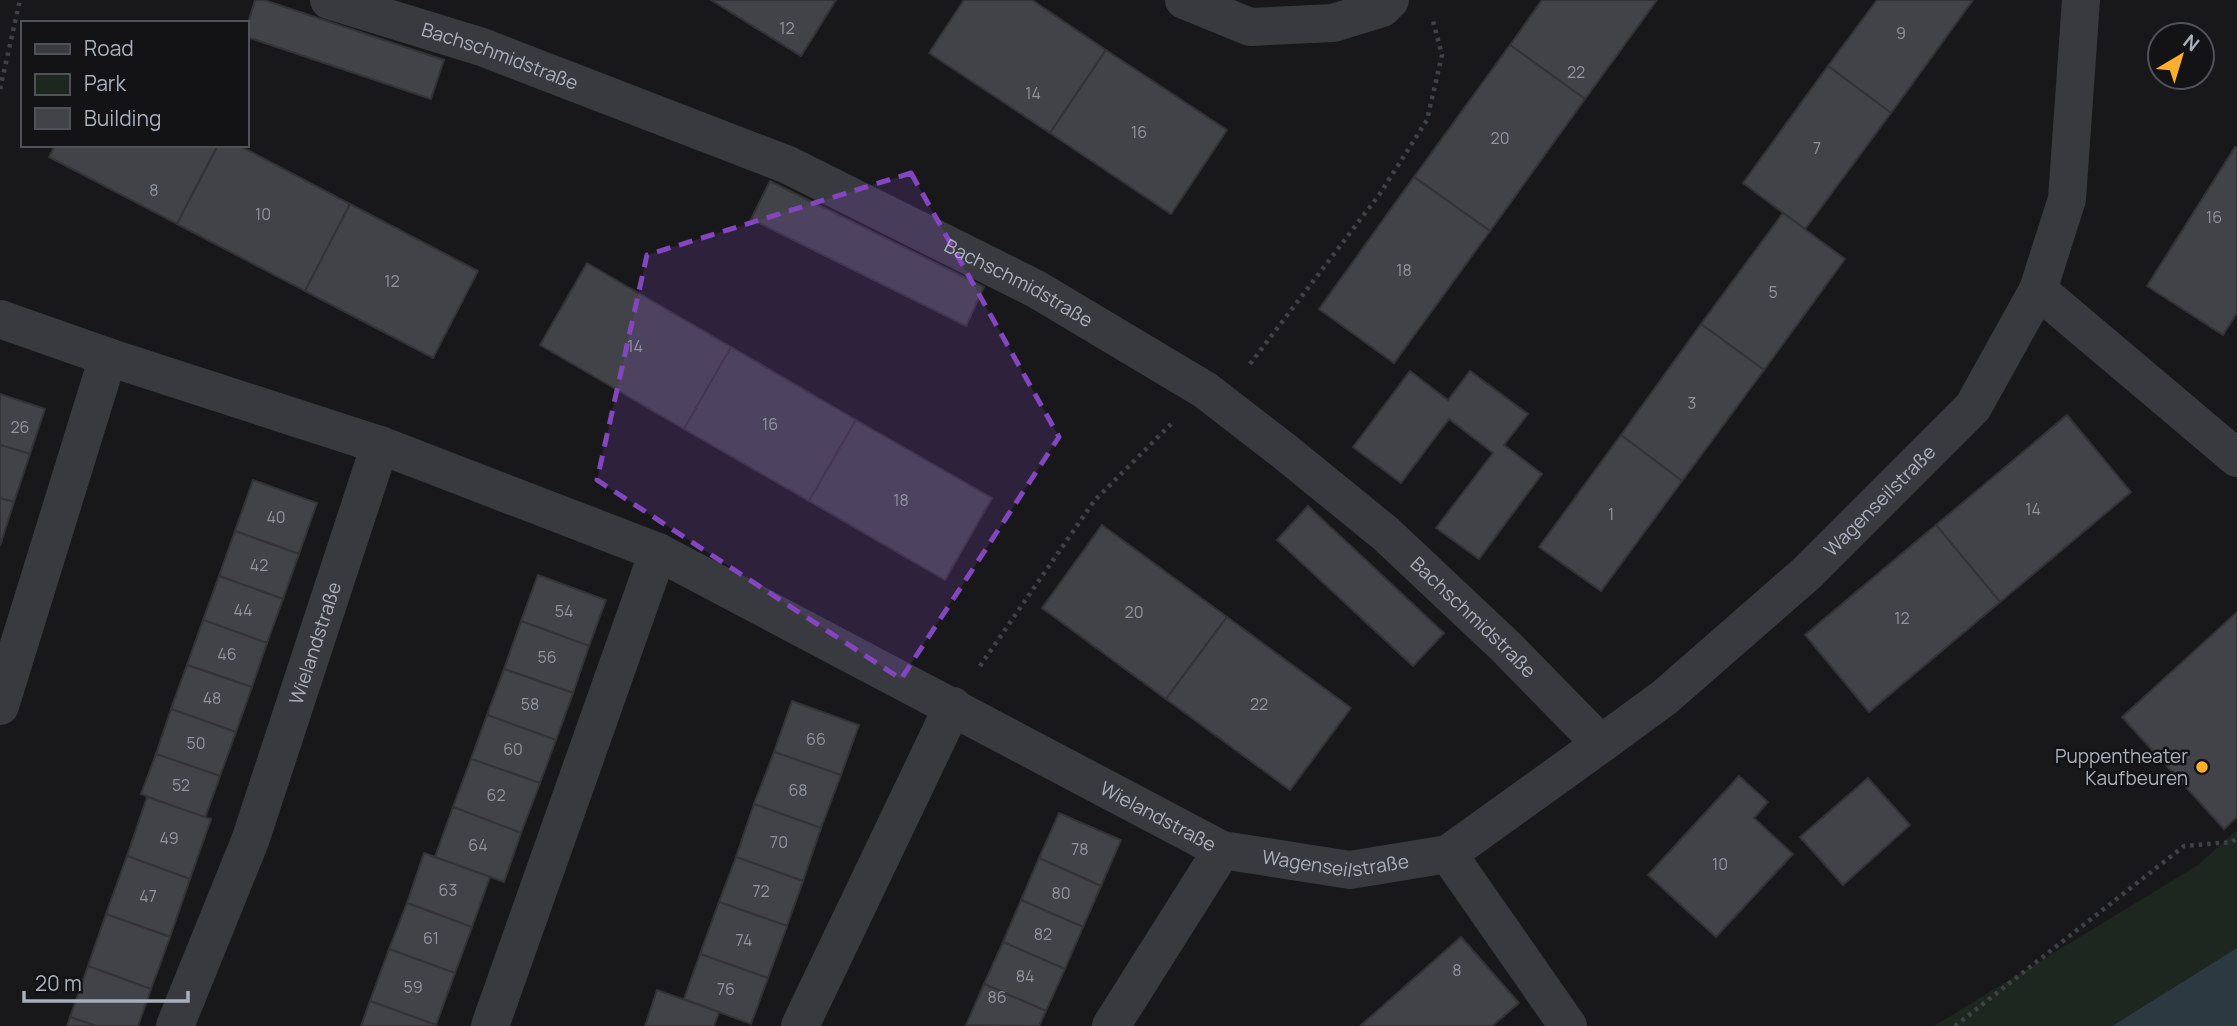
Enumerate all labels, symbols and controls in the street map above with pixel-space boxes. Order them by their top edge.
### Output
street label: Bachschmidstraße [418,16,582,96]
house number: 12 [779,17,795,39]
legend [21,21,248,147]
north arrow [2146,21,2216,91]
house number: 9 [1896,22,1906,44]
text: N [2178,28,2205,57]
text: Road [84,34,134,62]
house number: 22 [1567,61,1585,83]
text: Park [84,69,126,97]
house number: 14 [1025,82,1041,104]
text: Building [84,104,161,132]
house number: 16 [1131,121,1147,143]
house number: 20 [1491,127,1509,149]
house number: 7 [1813,137,1821,159]
house number: 8 [149,179,159,201]
house number: 10 [255,203,271,225]
house number: 16 [2206,206,2222,228]
street label: Bachschmidstraße [940,232,1098,333]
house number: 18 [1396,259,1412,281]
house number: 12 [384,270,400,292]
house number: 5 [1768,281,1778,303]
house number: 14 [627,335,643,357]
house number: 3 [1688,392,1696,414]
house number: 16 [762,413,778,435]
house number: 26 [10,416,30,438]
street label: Wagenseilstraße [1818,439,1941,562]
house number: 18 [893,489,909,511]
house number: 14 [2025,498,2041,520]
house number: 1 [1608,503,1614,525]
house number: 40 [266,506,286,528]
street label: Bachschmidstraße [1405,551,1542,683]
house number: 42 [250,554,268,576]
street label: Wielandstraße [283,578,347,708]
house number: 44 [233,599,253,621]
house number: 54 [555,600,573,622]
house number: 20 [1125,601,1143,623]
house number: 12 [1894,607,1910,629]
house number: 46 [217,643,237,665]
house number: 56 [537,646,557,668]
house number: 48 [203,687,221,709]
house number: 58 [521,693,539,715]
house number: 22 [1250,693,1268,715]
house number: 66 [806,728,826,750]
house number: 50 [187,732,206,754]
house number: 60 [503,738,523,760]
place label: Puppentheater Kaufbeuren [2055,743,2188,791]
marker: Puppentheater Kaufbeuren [2194,759,2210,775]
house number: 52 [172,774,190,796]
street label: Wielandstraße [1096,775,1221,858]
house number: 68 [788,779,808,801]
house number: 62 [486,784,506,806]
house number: 49 [159,827,179,849]
house number: 70 [770,831,788,853]
house number: 64 [468,834,488,856]
house number: 78 [1071,838,1089,860]
street label: Wagenseilstraße [1260,843,1411,883]
house number: 10 [1712,853,1728,875]
house number: 63 [439,879,457,901]
house number: 72 [752,880,770,902]
house number: 80 [1051,882,1071,904]
house number: 47 [139,885,157,907]
house number: 82 [1034,923,1052,945]
house number: 61 [423,927,439,949]
house number: 74 [736,929,752,951]
house number: 8 [1452,959,1462,981]
scale bar [24,960,189,1004]
house number: 84 [1016,965,1034,987]
text: 20 m [35,969,82,997]
house number: 59 [403,976,423,998]
house number: 76 [717,978,735,1000]
house number: 86 [987,986,1007,1008]

